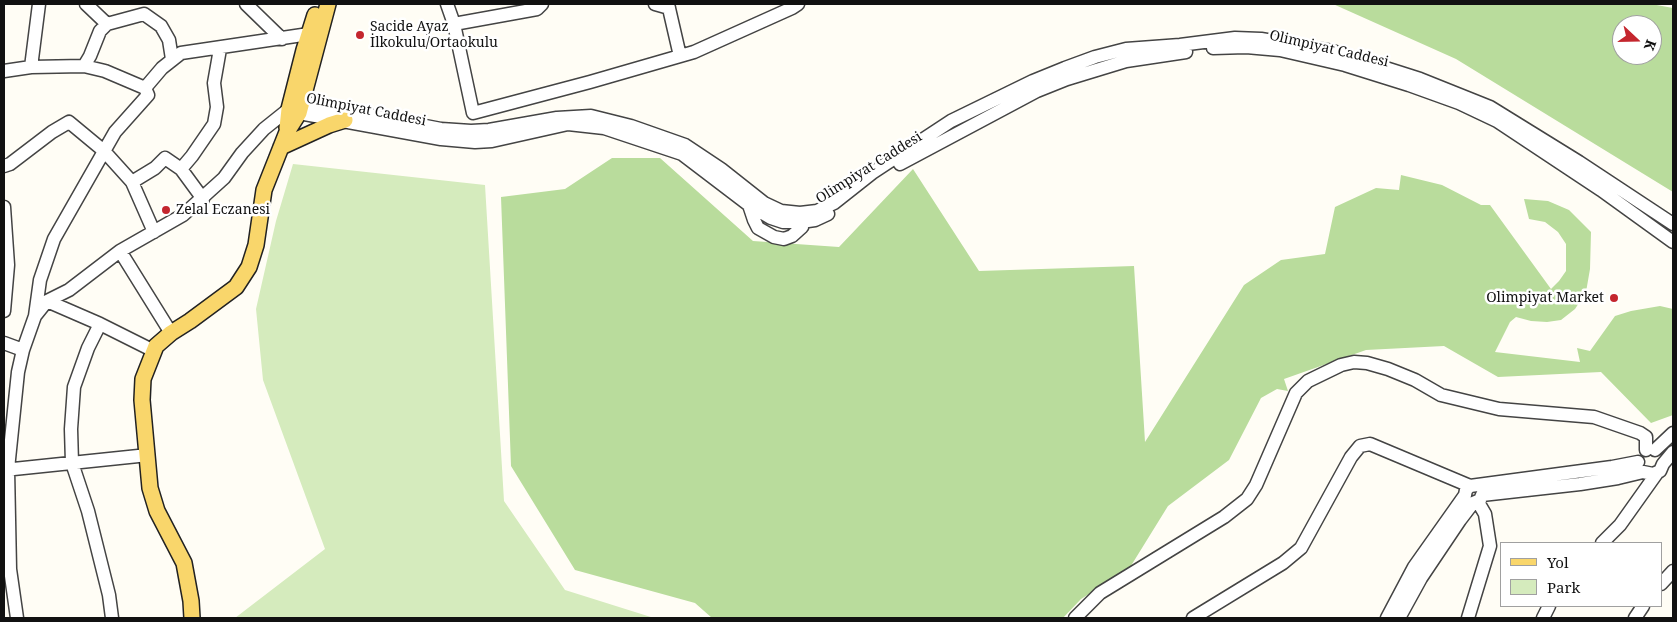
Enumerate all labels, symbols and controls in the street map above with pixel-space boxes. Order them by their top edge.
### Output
north arrow [1612,15,1662,65]
place label: Sacide Ayaz İlkokulu/Ortaokulu [370,19,498,52]
street label: Olimpiyat Caddesi [1268,27,1390,71]
marker: Sacide Ayaz İlkokulu/Ortaokulu [354,29,366,41]
text: K [1640,37,1661,53]
street label: Olimpiyat Caddesi [305,90,427,130]
street label: Olimpiyat Caddesi [813,129,925,207]
place label: Zelal Eczanesi [176,202,270,218]
marker: Zelal Eczanesi [160,204,172,216]
place label: Olimpiyat Market [1486,290,1604,306]
marker: Olimpiyat Market [1608,292,1620,304]
legend [1500,542,1662,607]
text: Yol [1547,552,1569,572]
text: Park [1547,577,1580,597]

